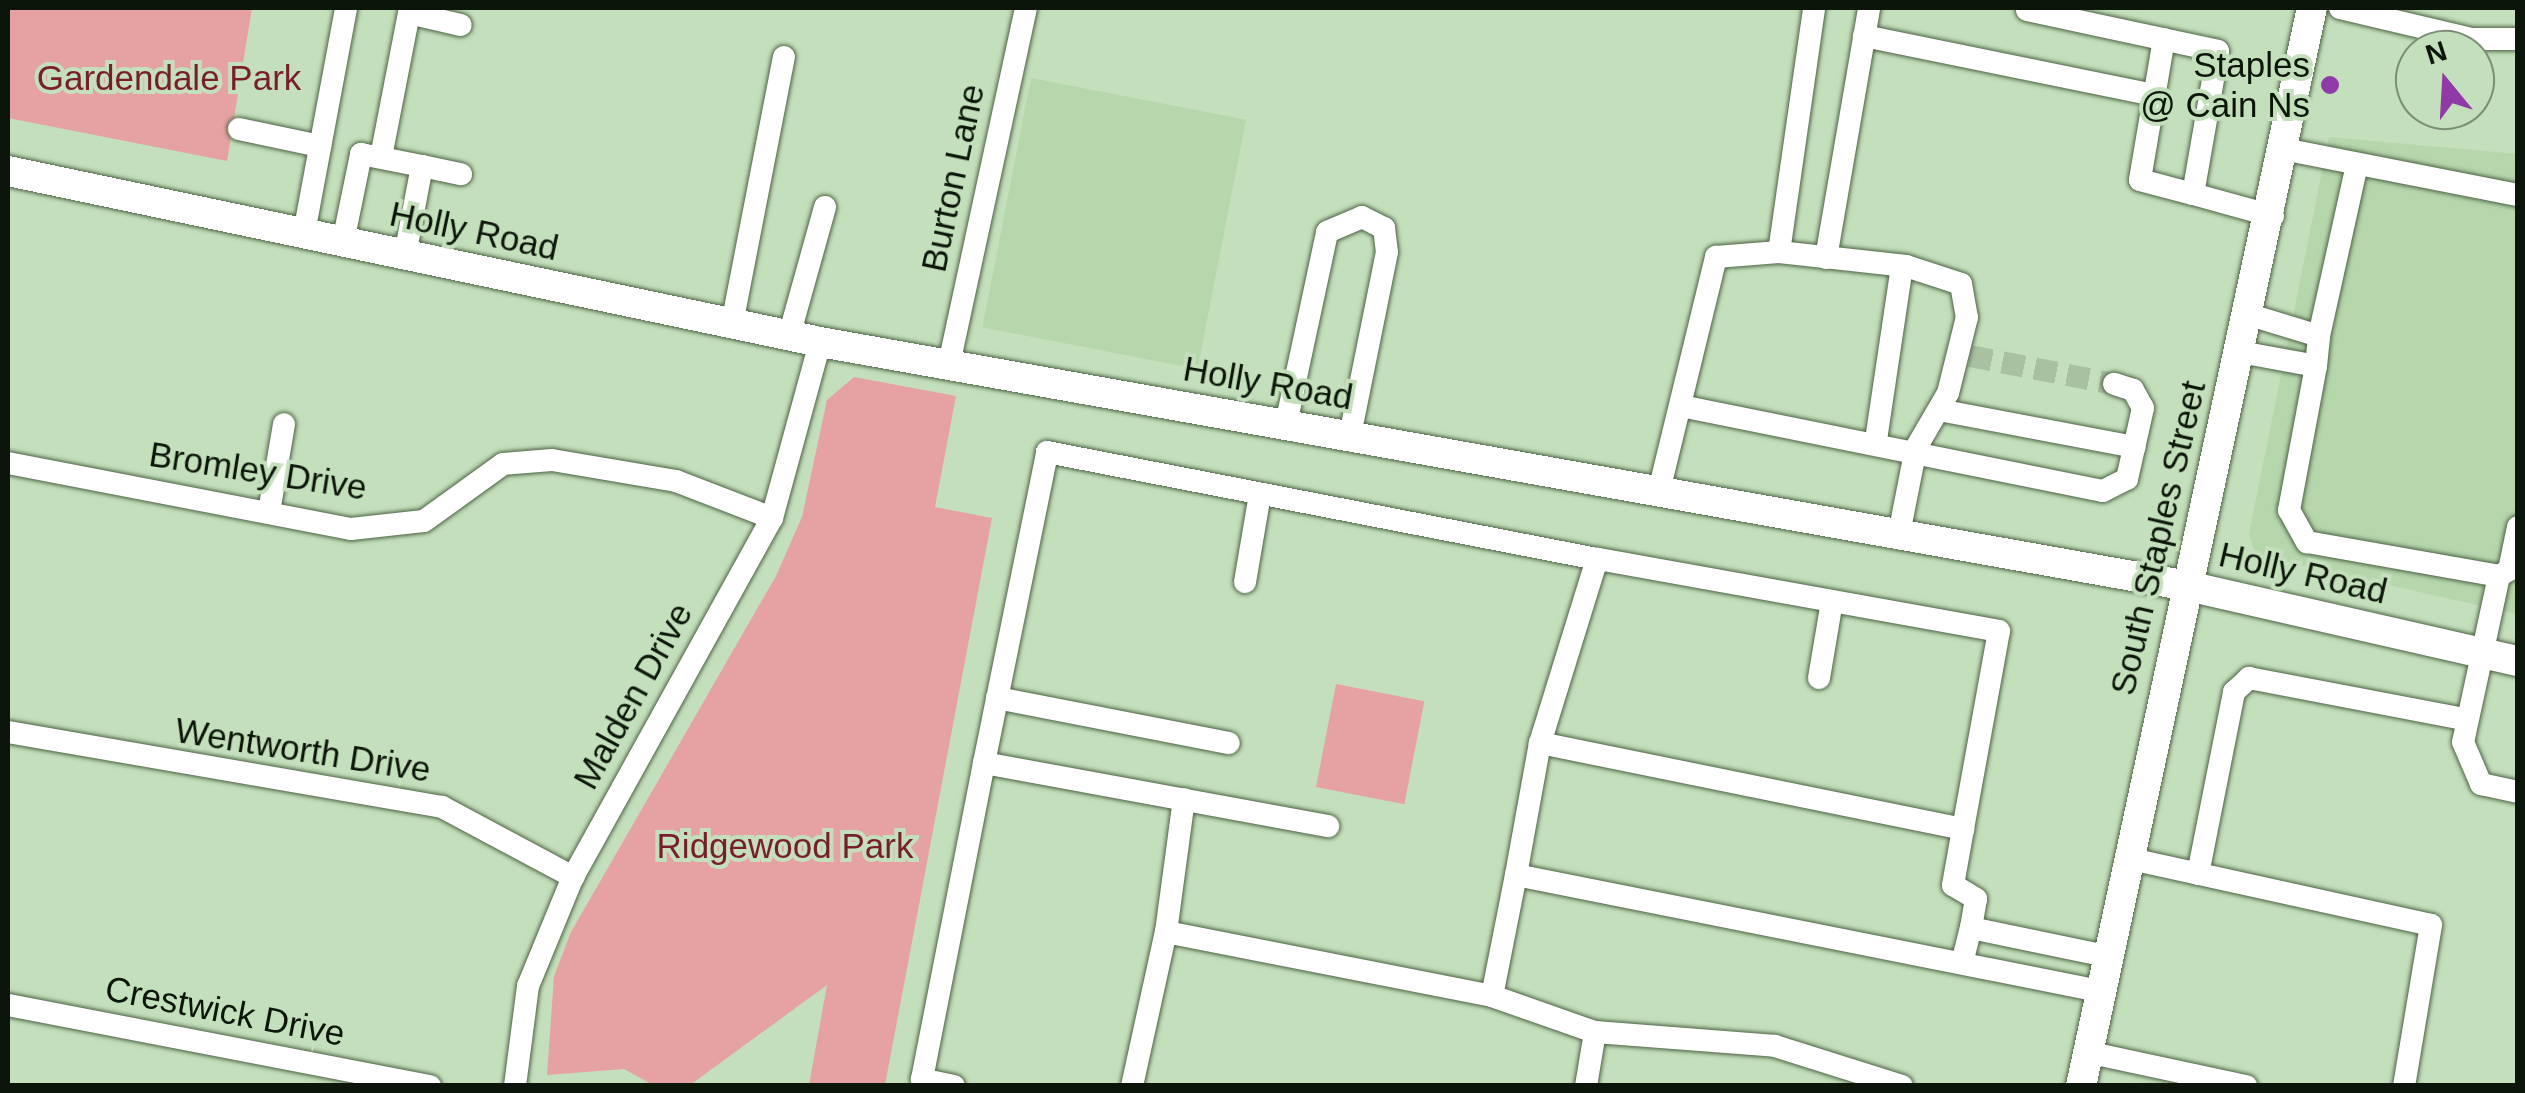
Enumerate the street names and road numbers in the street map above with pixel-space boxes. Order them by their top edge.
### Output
street label: Burton Lane [913,80,993,276]
street label: Holly Road [386,193,562,269]
street label: Holly Road [1180,347,1356,419]
street label: South Staples Street [2101,377,2215,699]
street label: Bromley Drive [146,433,370,509]
street label: Holly Road [2215,533,2391,613]
street label: Malden Drive [565,596,701,796]
street label: Wentworth Drive [172,709,434,791]
street label: Crestwick Drive [102,967,348,1055]

